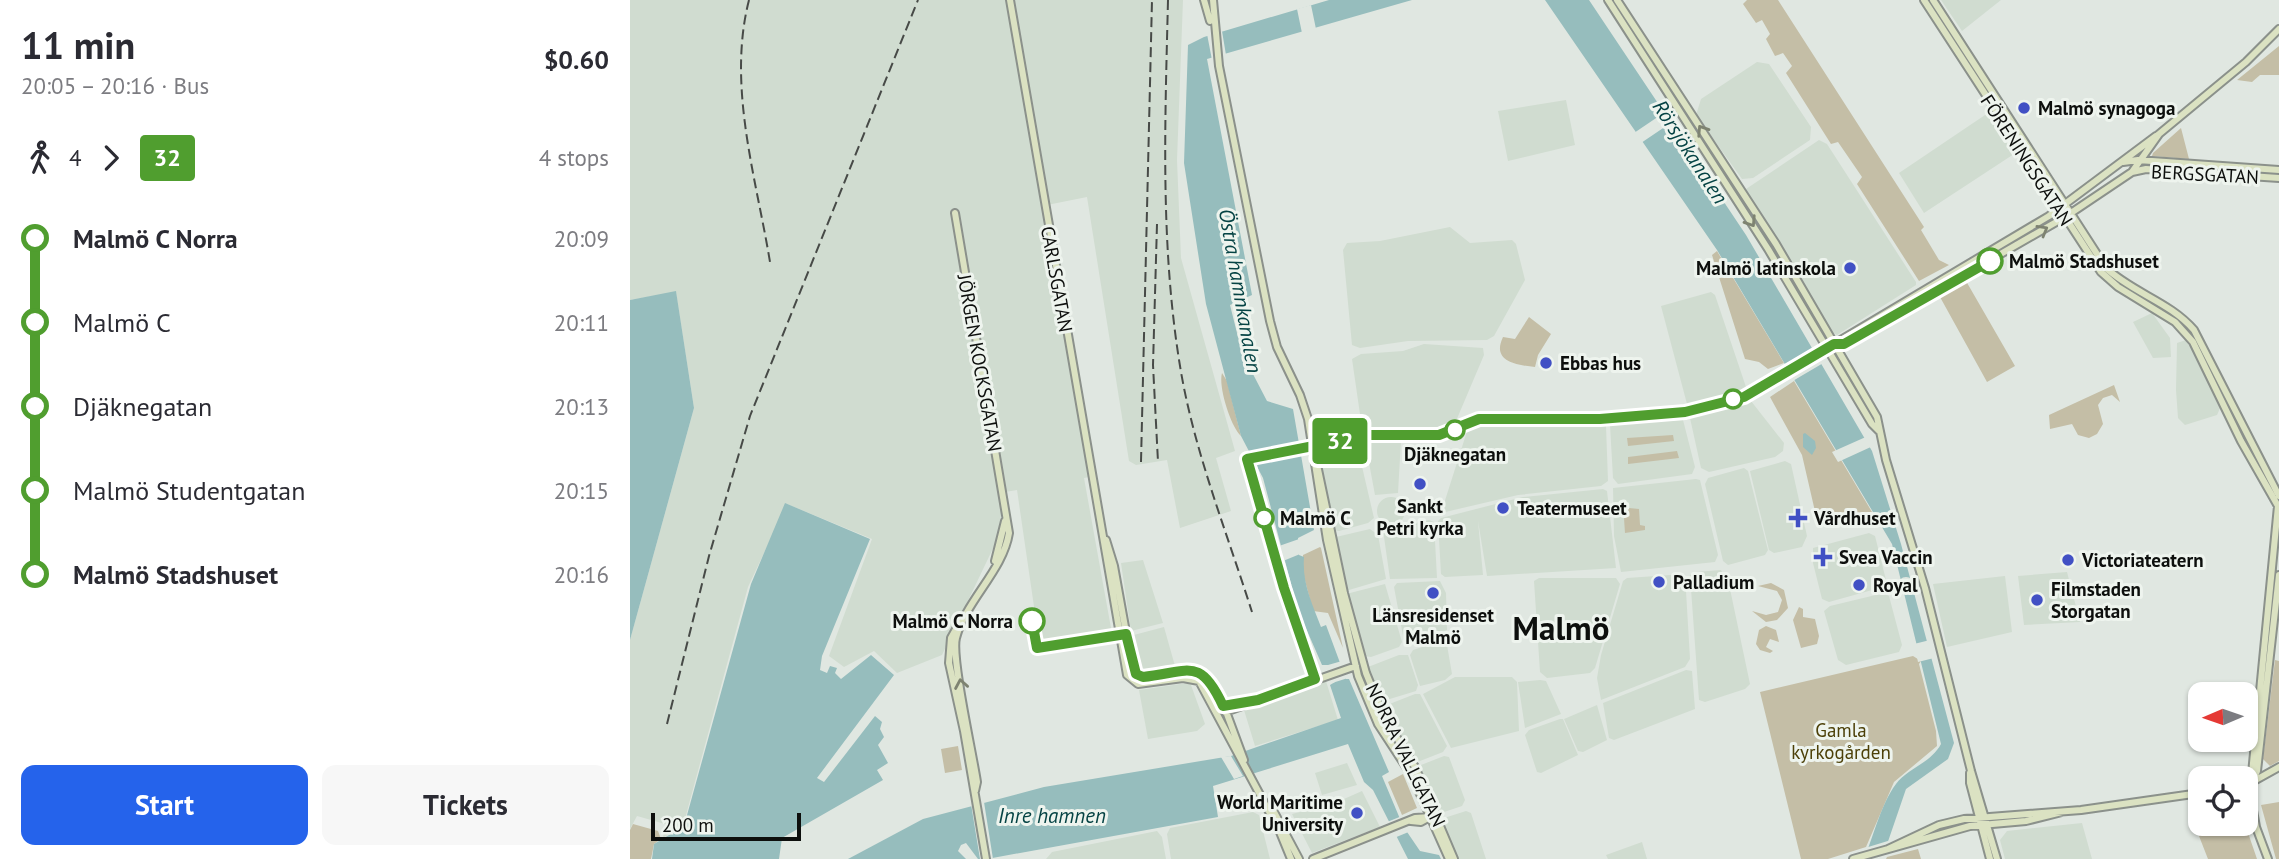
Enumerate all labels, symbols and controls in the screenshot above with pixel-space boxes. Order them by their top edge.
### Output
text: 11 min [21,20,135,69]
text: $0.60 [544,43,609,76]
text: 20:05 – 20:16 · Bus [21,71,209,100]
street label: FÖRENINGSGATAN [1976,90,2078,230]
water label: Rörsjökanalen [1647,94,1734,209]
place label: Malmö synagoga [2038,96,2175,120]
marker: Malmö synagoga [2016,100,2032,116]
one-way arrow [1697,125,1710,138]
icon: walk [21,139,59,177]
icon: forward [92,139,130,177]
text: 32 [154,142,181,173]
text: 4 [69,143,82,172]
text: 4 stops [539,143,609,172]
street label: BERGSGATAN [2150,159,2260,189]
water label: Östra hamnkanalen [1213,207,1268,375]
one-way arrow [1743,215,1756,228]
text: Malmö C Norra [73,222,238,255]
text: 20:09 [554,224,609,253]
street label: CARLSGATAN [1036,224,1078,334]
one-way arrow [2036,225,2048,238]
marker: Malmö Stadshuset [1977,248,2003,274]
place label: Malmö Stadshuset [2009,249,2159,273]
place label: Malmö latinskola [1696,256,1836,280]
marker: Malmö latinskola [1842,260,1858,276]
street label: JÖRGEN KOCKSGATAN [952,272,1007,453]
text: Malmö C [73,306,171,339]
text: 20:11 [554,308,609,337]
place label: Ebbas hus [1560,351,1641,375]
marker: Ebbas hus [1538,355,1554,371]
unlabelled marker [1723,389,1743,409]
text: Djäknegatan [73,390,212,423]
text: 20:13 [554,392,609,421]
line badge: 32 [1308,418,1372,464]
marker: Djäknegatan [1445,420,1465,440]
text: 32 [1326,425,1354,456]
place label: Djäknegatan [1404,442,1506,466]
text: Malmö Studentgatan [73,474,305,507]
text: 20:15 [554,476,609,505]
marker: Sankt Petri kyrka [1412,476,1428,492]
place label: Sankt Petri kyrka [1376,494,1464,540]
place label: Teatermuseet [1517,496,1627,520]
marker: Teatermuseet [1495,500,1511,516]
place label: Malmö C [1280,506,1351,530]
place label: Vårdhuset [1813,506,1896,530]
marker: Malmö C [1254,508,1274,528]
marker: Vårdhuset [1788,508,1808,528]
place label: Svea Vaccin [1839,545,1933,569]
marker: Svea Vaccin [1813,547,1833,567]
place label: Victoriateatern [2081,548,2204,572]
marker: Victoriateatern [2060,552,2076,568]
text: Malmö Stadshuset [73,558,278,591]
text: 20:16 [554,560,609,589]
place label: Palladium [1673,570,1754,594]
place label: Royal [1873,573,1918,597]
marker: Palladium [1651,574,1667,590]
marker: Royal [1851,577,1867,593]
place label: Filmstaden Storgatan [2051,577,2141,623]
marker: Länsresidenset Malmö [1425,585,1441,601]
marker: Filmstaden Storgatan [2029,592,2045,608]
place label: Länsresidenset Malmö [1372,603,1494,649]
district label: Malmö [1513,606,1609,649]
marker: Malmö C Norra [1019,608,1045,634]
place label: Malmö C Norra [893,609,1013,633]
one-way arrow [954,678,969,690]
street label: NORRA VALLGATAN [1361,679,1451,831]
north arrow [2188,682,2258,752]
map controls [2188,682,2258,836]
park label: Gamla kyrkogården [1791,718,1891,764]
button: Start [21,765,308,845]
button: Tickets [322,765,609,845]
button: locate [2188,766,2258,836]
place label: World Maritime University [1217,790,1344,836]
water label: Inre hamnen [998,802,1106,829]
marker: World Maritime University [1349,805,1365,821]
scale bar [651,810,802,842]
text: 200 m [662,813,714,837]

